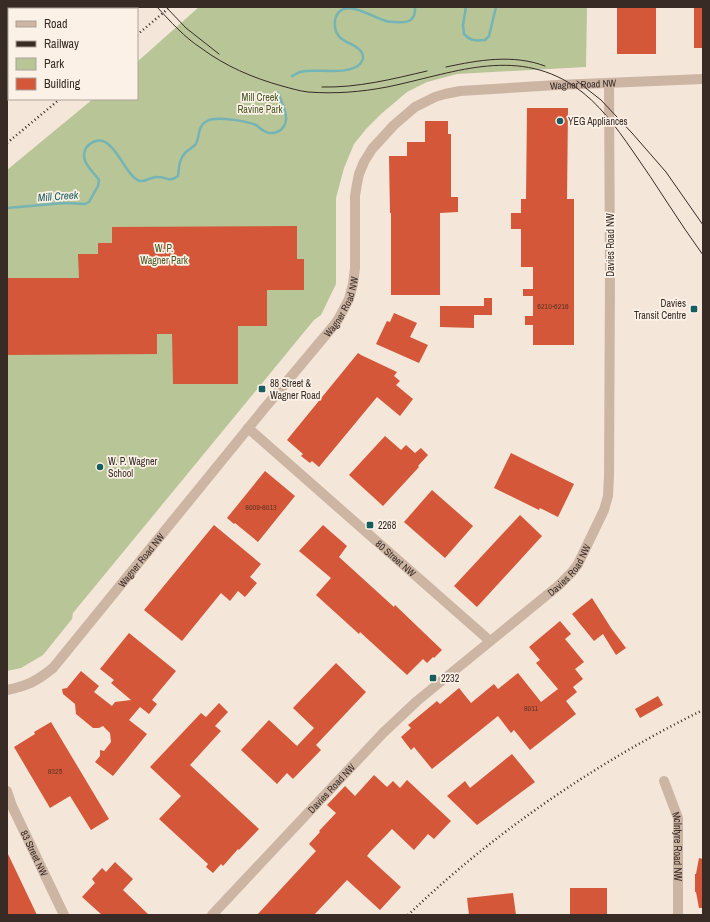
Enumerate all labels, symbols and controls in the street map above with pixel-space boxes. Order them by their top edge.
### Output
legend [8,8,138,100]
text: Road [44,16,68,32]
text: Railway [44,36,79,52]
text: Park [44,56,64,72]
text: Building [44,76,81,92]
street label: Wagner Road NW [550,76,617,92]
park label: Mill Creek Ravine Park [237,91,283,116]
place label: YEG Appliances [568,115,628,128]
marker: YEG Appliances [555,116,565,126]
water label: Mill Creek [37,188,79,204]
street label: Davies Road NW [604,213,617,277]
park label: W. P. Wagner Park [140,242,189,267]
street label: Wagner Road NW [321,276,360,339]
place label: Davies Transit Centre [634,297,686,322]
house number: 6210-6216 [537,301,569,311]
marker: Davies Transit Centre [689,304,699,314]
place label: 88 Street & Wagner Road [270,377,320,402]
marker: 88 Street & Wagner Road [257,384,267,394]
place label: W. P. Wagner School [108,455,158,480]
marker: W. P. Wagner School [95,462,105,472]
house number: 8009-8013 [245,502,277,512]
place label: 2268 [378,519,397,532]
marker: 2268 [365,520,375,530]
street label: Wagner Road NW [115,530,167,590]
street label: 80 Street NW [373,537,419,579]
street label: Davies Road NW [545,542,593,599]
place label: 2232 [441,672,460,685]
marker: 2232 [428,673,438,683]
house number: 8011 [524,703,538,713]
street label: Davies Road NW [305,760,358,816]
house number: 8325 [48,766,63,776]
street label: McIntyre Road NW [670,810,685,881]
street label: 83 Street NW [18,828,51,878]

